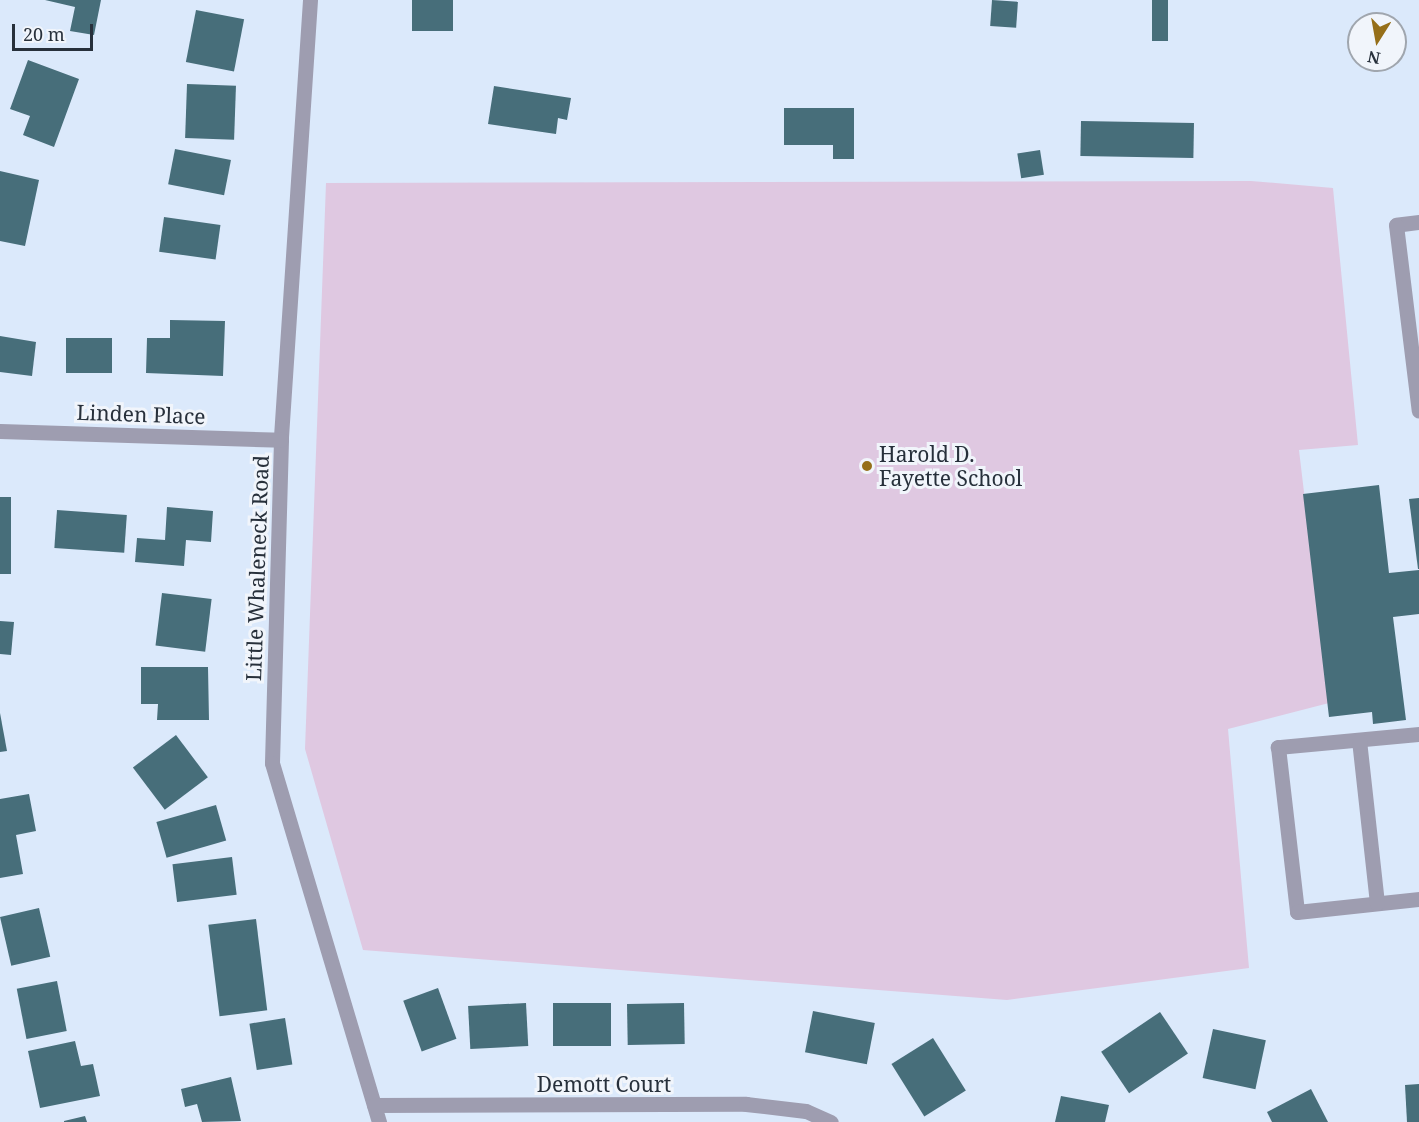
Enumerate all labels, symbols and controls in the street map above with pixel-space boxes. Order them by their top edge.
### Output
scale bar [15,12,96,50]
north arrow [1347,12,1407,72]
text: 20 m [23,22,65,46]
text: N [1366,46,1382,70]
street label: Linden Place [76,399,206,429]
place label: Harold D. Fayette School [879,441,1022,491]
street label: Little Whaleneck Road [240,455,274,681]
marker: Harold D. Fayette School [860,459,874,473]
street label: Demott Court [537,1071,671,1097]

